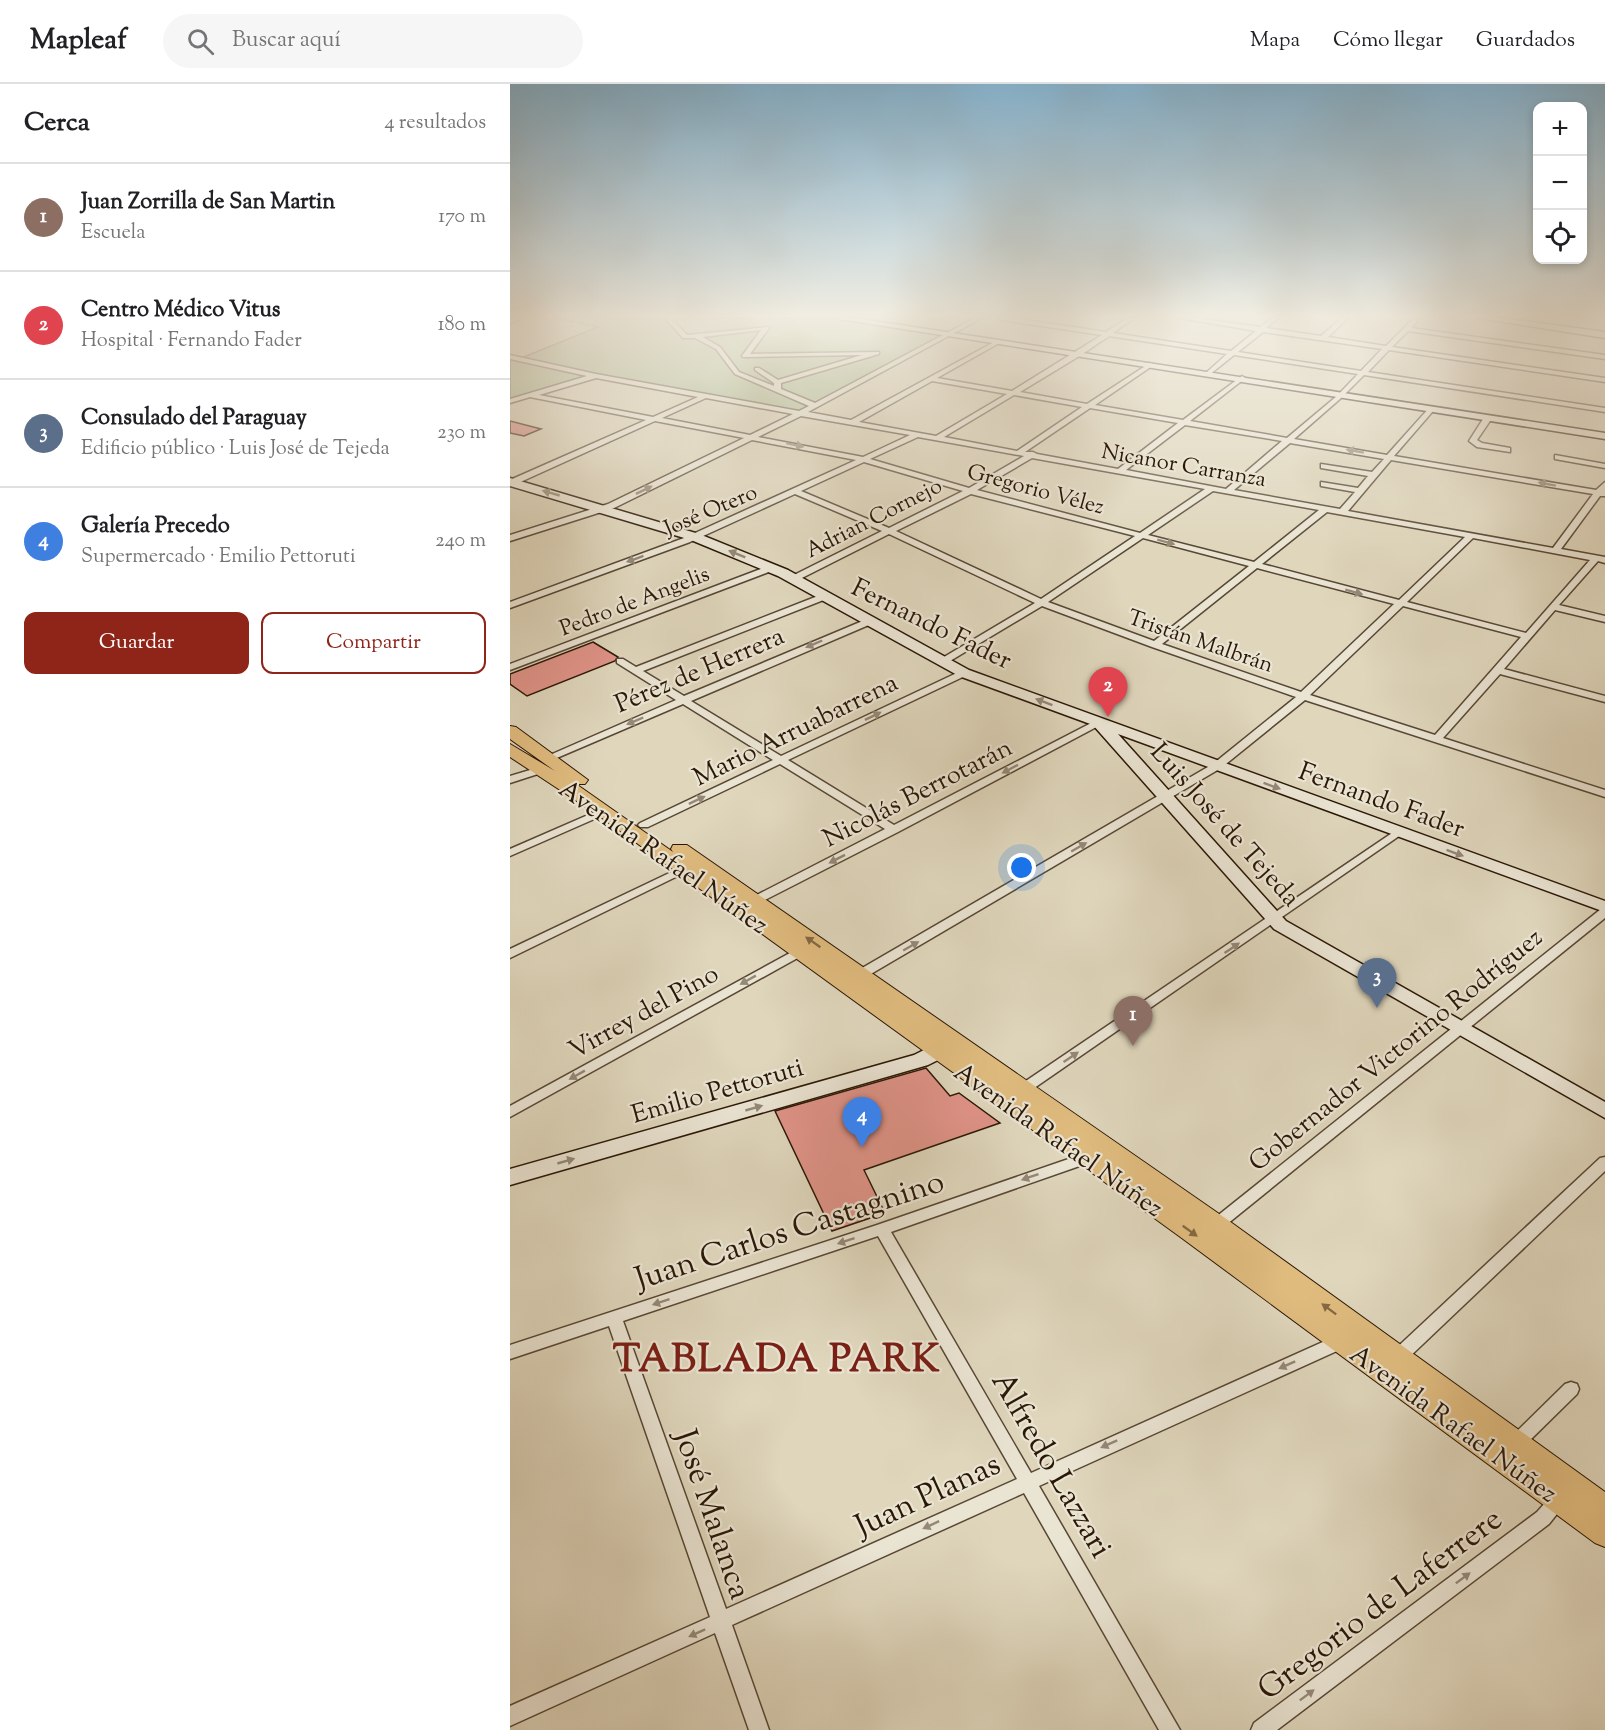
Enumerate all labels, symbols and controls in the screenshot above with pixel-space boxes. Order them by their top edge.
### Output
search box [163,14,583,68]
text: Mapleaf [30,21,127,61]
icon: search [184,25,217,58]
text: Buscar aquí [232,25,341,57]
text: Mapa [1250,26,1300,56]
text: Cómo llegar [1333,26,1443,56]
text: Guardados [1476,26,1575,56]
map controls [1533,102,1587,264]
button: + [1533,102,1587,156]
text: Cerca [24,105,90,142]
text: 4 resultados [384,109,486,138]
button: − [1533,156,1587,210]
text: Juan Zorrilla de San Martin [81,187,335,219]
text: 1 [40,203,47,232]
text: 170 m [438,203,486,232]
button: locate [1533,210,1587,264]
text: Escuela [81,219,146,248]
text: Centro Médico Vitus [81,295,280,327]
text: 2 [39,311,48,340]
text: 180 m [438,311,486,340]
text: Hospital · Fernando Fader [81,327,302,356]
text: Consulado del Paraguay [81,403,307,435]
text: 3 [39,419,48,448]
text: 230 m [437,419,486,448]
text: Edificio público · Luis José de Tejeda [81,435,390,464]
street label: Nicanor Carranza [1099,437,1268,497]
one-way arrow [785,441,804,450]
one-way arrow [1346,446,1365,455]
street label: Gregorio Vélez [963,457,1107,525]
street label: Adrian Cornejo [800,471,948,568]
street label: José Otero [659,478,763,546]
one-way arrow [1538,479,1557,488]
one-way arrow [635,485,652,495]
one-way arrow [542,488,560,497]
text: Galería Precedo [81,511,230,543]
text: 4 [38,527,49,556]
text: 240 m [435,527,486,556]
one-way arrow [1157,538,1175,548]
text: Supermercado · Emilio Pettoruti [81,543,356,572]
one-way arrow [727,549,745,559]
one-way arrow [625,555,643,565]
street label: Pedro de Angelis [555,559,715,646]
street label: Fernando Fader [844,570,1018,680]
one-way arrow [1345,587,1364,597]
street label: Tristán Malbrán [1123,603,1277,683]
button: Guardar [24,612,249,674]
button: Compartir [261,612,486,674]
street label: Pérez de Herrera [609,619,791,724]
one-way arrow [805,640,823,650]
street label: Mario Arruabarrena [687,666,905,797]
pin: 2 [1088,668,1128,717]
one-way arrow [1035,697,1053,706]
one-way arrow [865,712,882,721]
one-way arrow [625,716,643,726]
street label: Nicolás Berrotarán [817,730,1019,858]
street label: Luis José de Tejeda [1140,735,1308,916]
street label: Fernando Fader [1293,754,1470,849]
one-way arrow [1001,764,1018,774]
street label: Avenida Rafael Núñez [550,772,775,944]
one-way arrow [1263,782,1281,791]
one-way arrow [688,796,705,805]
one-way arrow [1071,842,1088,852]
one-way arrow [1446,848,1464,858]
your location [1007,853,1036,882]
one-way arrow [828,854,845,864]
street label: Gobernador Victorino Rodríguez [1242,920,1552,1181]
one-way arrow [805,936,820,948]
one-way arrow [903,940,919,951]
one-way arrow [1224,943,1240,954]
street label: Virrey del Pino [562,957,726,1070]
pin: 3 [1358,958,1396,1008]
one-way arrow [739,975,756,985]
pin: 1 [1114,996,1152,1046]
street label: Emilio Pettoruti [627,1050,808,1135]
one-way arrow [1062,1051,1078,1063]
street label: Avenida Rafael Núñez [945,1055,1170,1227]
one-way arrow [568,1070,585,1080]
pin: 4 [842,1098,882,1147]
one-way arrow [745,1103,763,1112]
one-way arrow [557,1156,575,1165]
street label: Juan Carlos Castagnino [627,1160,951,1304]
one-way arrow [1021,1173,1039,1183]
one-way arrow [1182,1225,1198,1237]
one-way arrow [837,1237,855,1246]
one-way arrow [652,1297,670,1307]
one-way arrow [1322,1303,1338,1315]
district label: TABLADA PARK [613,1334,941,1390]
street label: Avenida Rafael Núñez [1341,1337,1564,1513]
one-way arrow [1278,1361,1296,1370]
street label: Alfredo Lazzari [978,1364,1122,1567]
street label: José Malanca [660,1422,762,1606]
one-way arrow [1100,1440,1117,1449]
street label: Juan Planas [846,1443,1009,1551]
street label: Gregorio de Laferrere [1249,1498,1513,1713]
one-way arrow [923,1521,940,1530]
one-way arrow [1456,1572,1471,1584]
one-way arrow [688,1628,706,1638]
one-way arrow [1299,1689,1315,1701]

